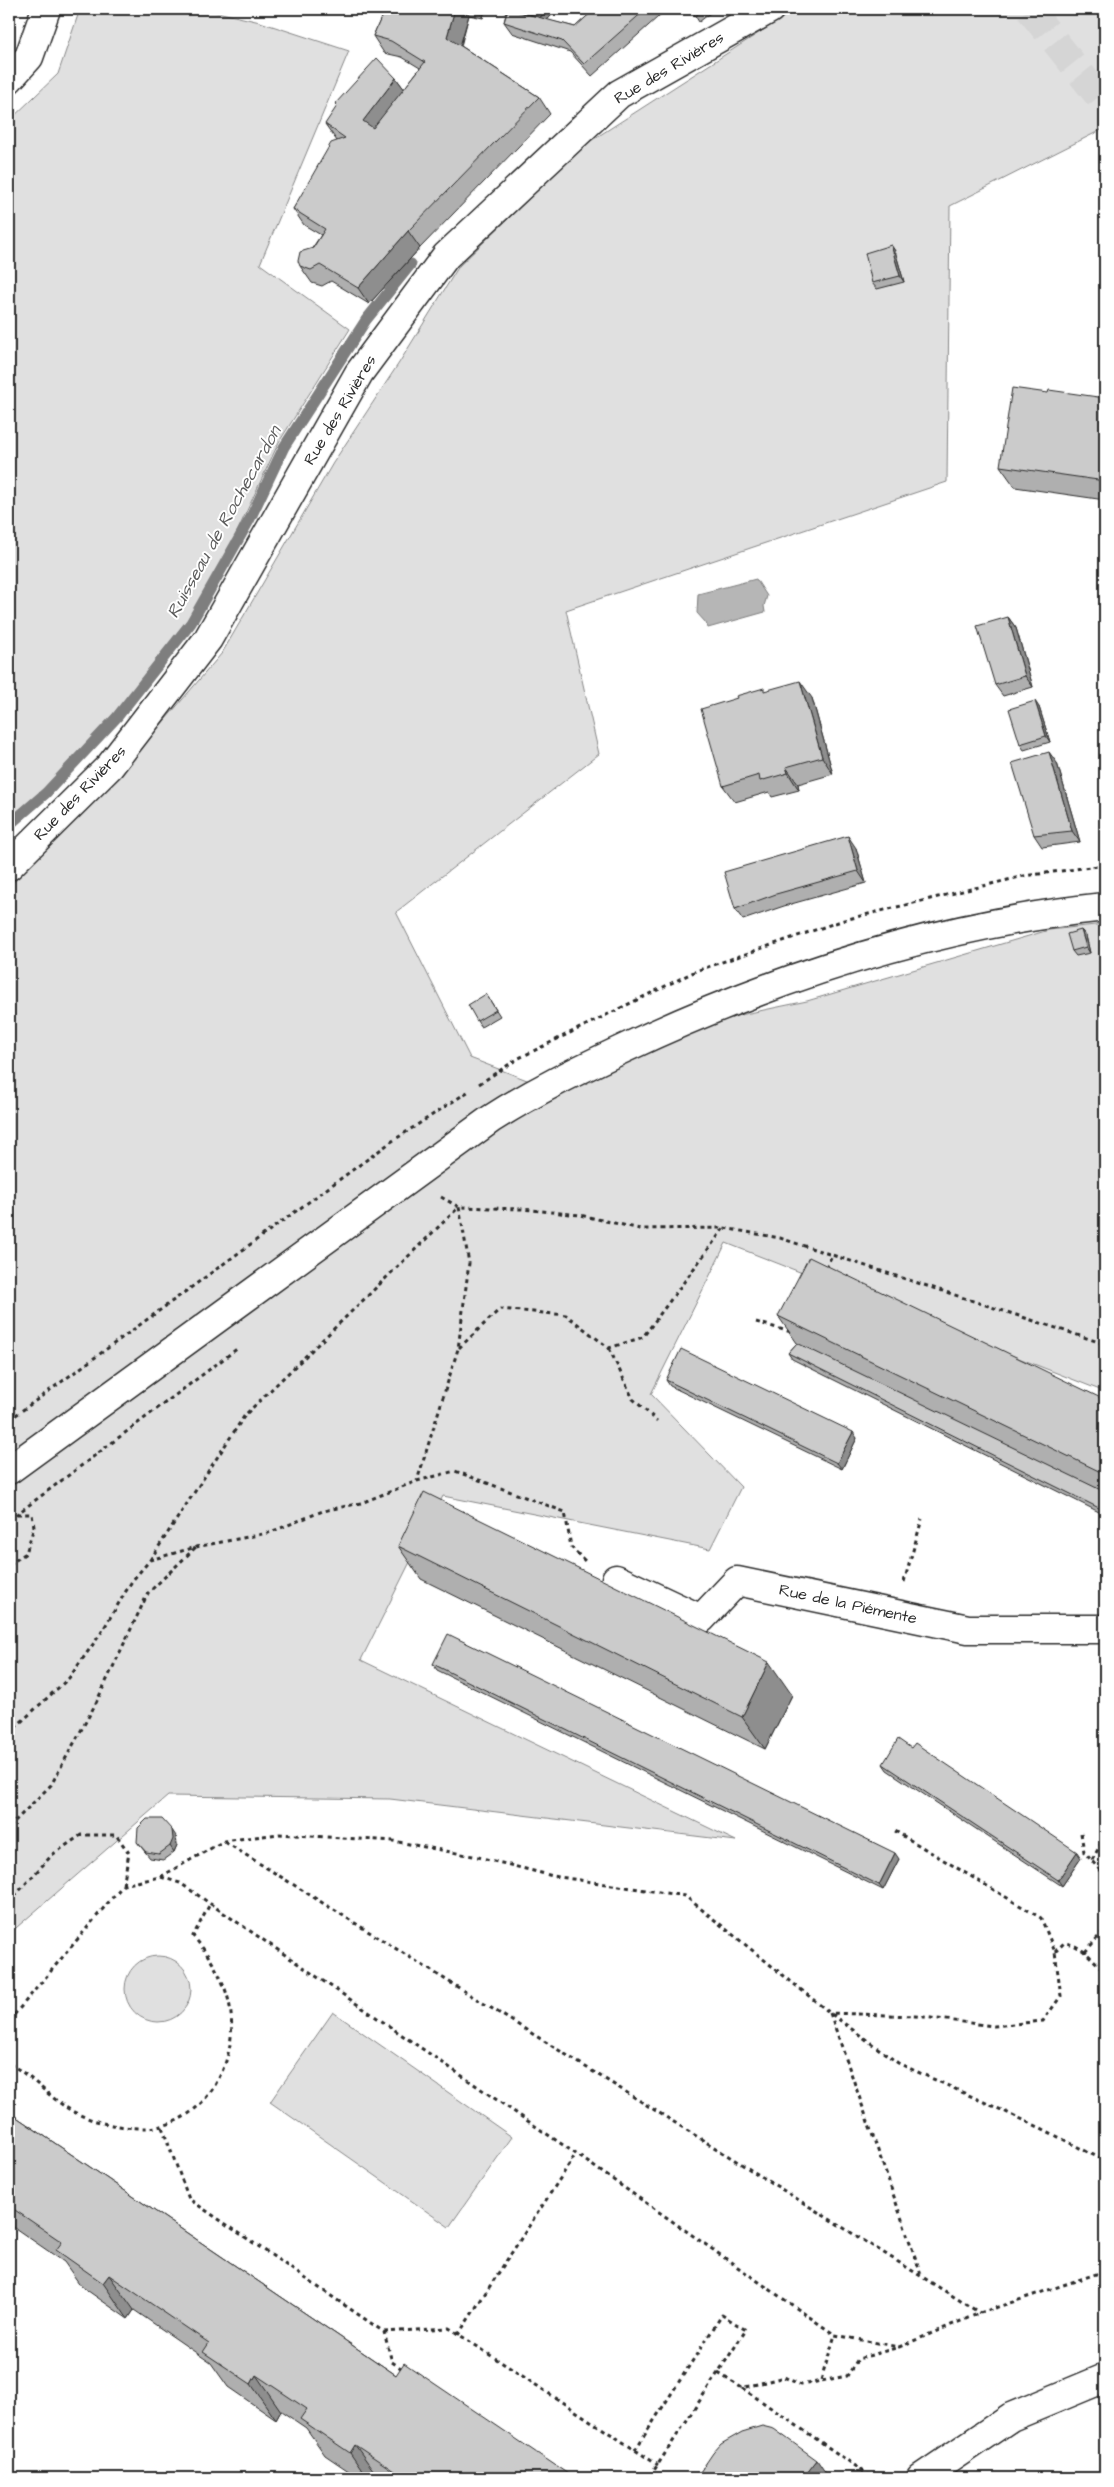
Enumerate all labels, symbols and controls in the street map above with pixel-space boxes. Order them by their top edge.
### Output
street label: Rue des Rivières [610,26,728,110]
street label: Rue des Rivières [298,351,382,469]
water label: Ruisseau de Rochecardon [161,420,288,623]
street label: Rue des Rivières [29,741,131,845]
street label: Rue de la Piémente [777,1579,919,1629]

